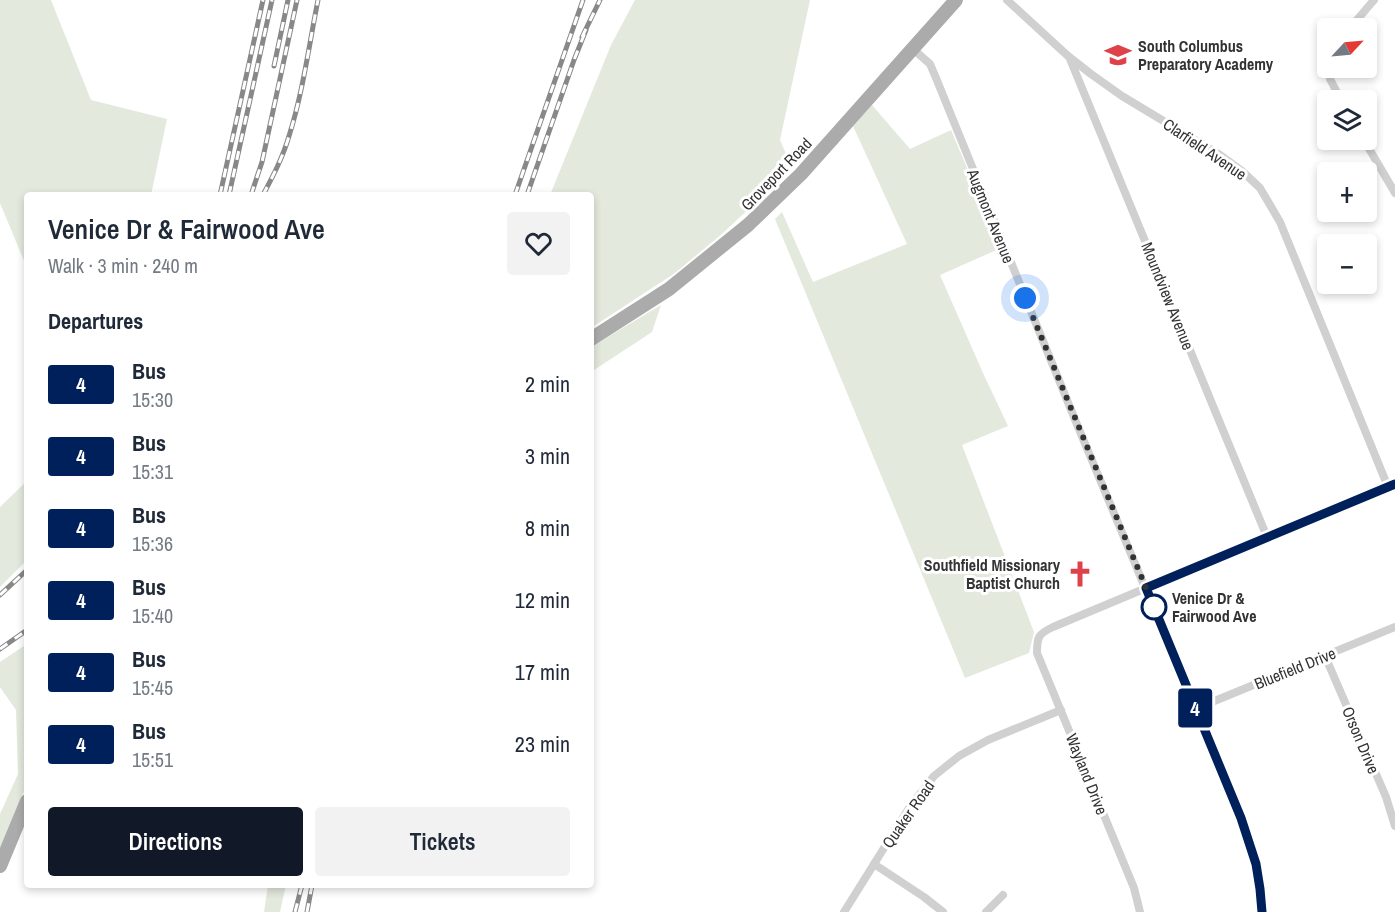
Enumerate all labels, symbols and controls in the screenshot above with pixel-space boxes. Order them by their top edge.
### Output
north arrow [1317,18,1377,78]
map controls [1317,18,1377,294]
place label: South Columbus Preparatory Academy [1138,35,1274,75]
school or university icon: South Columbus Preparatory Academy [1103,40,1133,70]
button: layers [1317,90,1377,150]
street label: Clarfield Avenue [1159,113,1251,185]
street label: Groveport Road [736,133,816,215]
button: + [1317,162,1377,222]
street label: Augmont Avenue [962,165,1020,266]
text: Venice Dr & Fairwood Ave [48,210,325,248]
button: heart [507,212,570,275]
button: − [1317,234,1377,294]
street label: Moundview Avenue [1136,239,1200,353]
text: Walk · 3 min · 240 m [48,252,198,279]
your location [1010,283,1040,313]
text: Departures [48,306,143,336]
text: Bus [132,356,166,386]
text: 2 min [525,369,570,399]
text: 4 [76,370,86,399]
text: 15:30 [132,386,173,413]
text: Bus [132,428,166,458]
text: 3 min [525,441,570,471]
text: 4 [76,442,86,471]
text: 15:31 [132,458,173,485]
text: Bus [132,500,166,530]
text: 8 min [525,513,570,543]
text: 4 [76,514,86,543]
text: 15:36 [132,530,173,557]
place label: Southfield Missionary Baptist Church [924,554,1061,594]
church icon: Southfield Missionary Baptist Church [1065,559,1095,589]
text: Bus [132,572,166,602]
text: 12 min [515,585,570,615]
text: 4 [76,586,86,615]
place label: Venice Dr & Fairwood Ave [1172,587,1256,627]
marker: Venice Dr & Fairwood Ave [1141,594,1167,620]
text: 15:40 [132,602,173,629]
street label: Bluefield Drive [1251,642,1339,694]
text: Bus [132,644,166,674]
text: 17 min [515,657,570,687]
text: 4 [76,658,86,687]
text: 15:45 [132,674,173,701]
line badge: 4 [1176,688,1214,728]
text: 4 [1190,694,1200,723]
street label: Orson Drive [1337,703,1385,777]
text: Bus [132,716,166,746]
text: 23 min [515,729,570,759]
text: 4 [76,730,86,759]
street label: Wayland Drive [1061,730,1113,818]
text: 15:51 [132,746,173,773]
street label: Quaker Road [877,776,939,852]
button: Directions [48,807,303,876]
button: Tickets [315,807,570,876]

